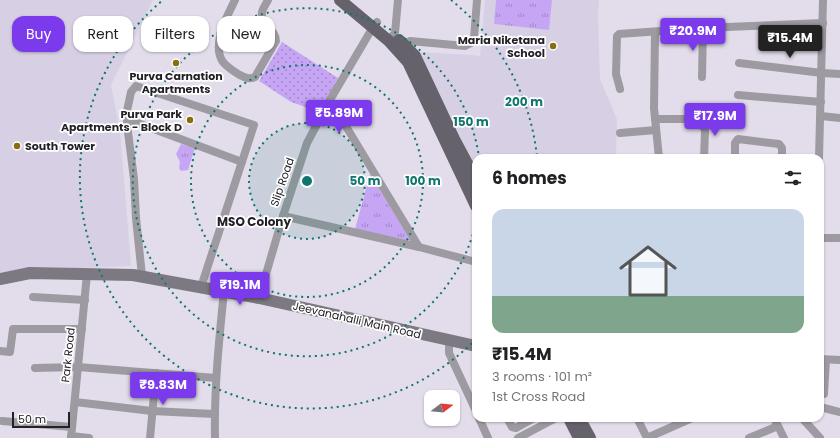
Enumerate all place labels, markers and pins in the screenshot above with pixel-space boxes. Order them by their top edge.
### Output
pin: ₹20.9M [660,18,726,52]
pin: ₹15.4M [757,25,823,59]
place label: Maria Niketana School [458,32,545,61]
marker: Maria Niketana School [548,41,558,51]
marker: Purva Carnation Apartments [171,58,181,68]
place label: Purva Carnation Apartments [129,68,223,97]
pin: ₹5.89M [306,100,372,134]
pin: ₹17.9M [682,103,748,137]
place label: Purva Park Apartments - Block D [61,106,182,135]
marker: Purva Park Apartments - Block D [185,115,195,125]
place label: South Tower [25,138,95,154]
marker: South Tower [12,141,22,151]
centre of rings [300,174,314,188]
pin: ₹19.1M [207,272,273,306]
pin: ₹9.83M [130,372,196,406]

